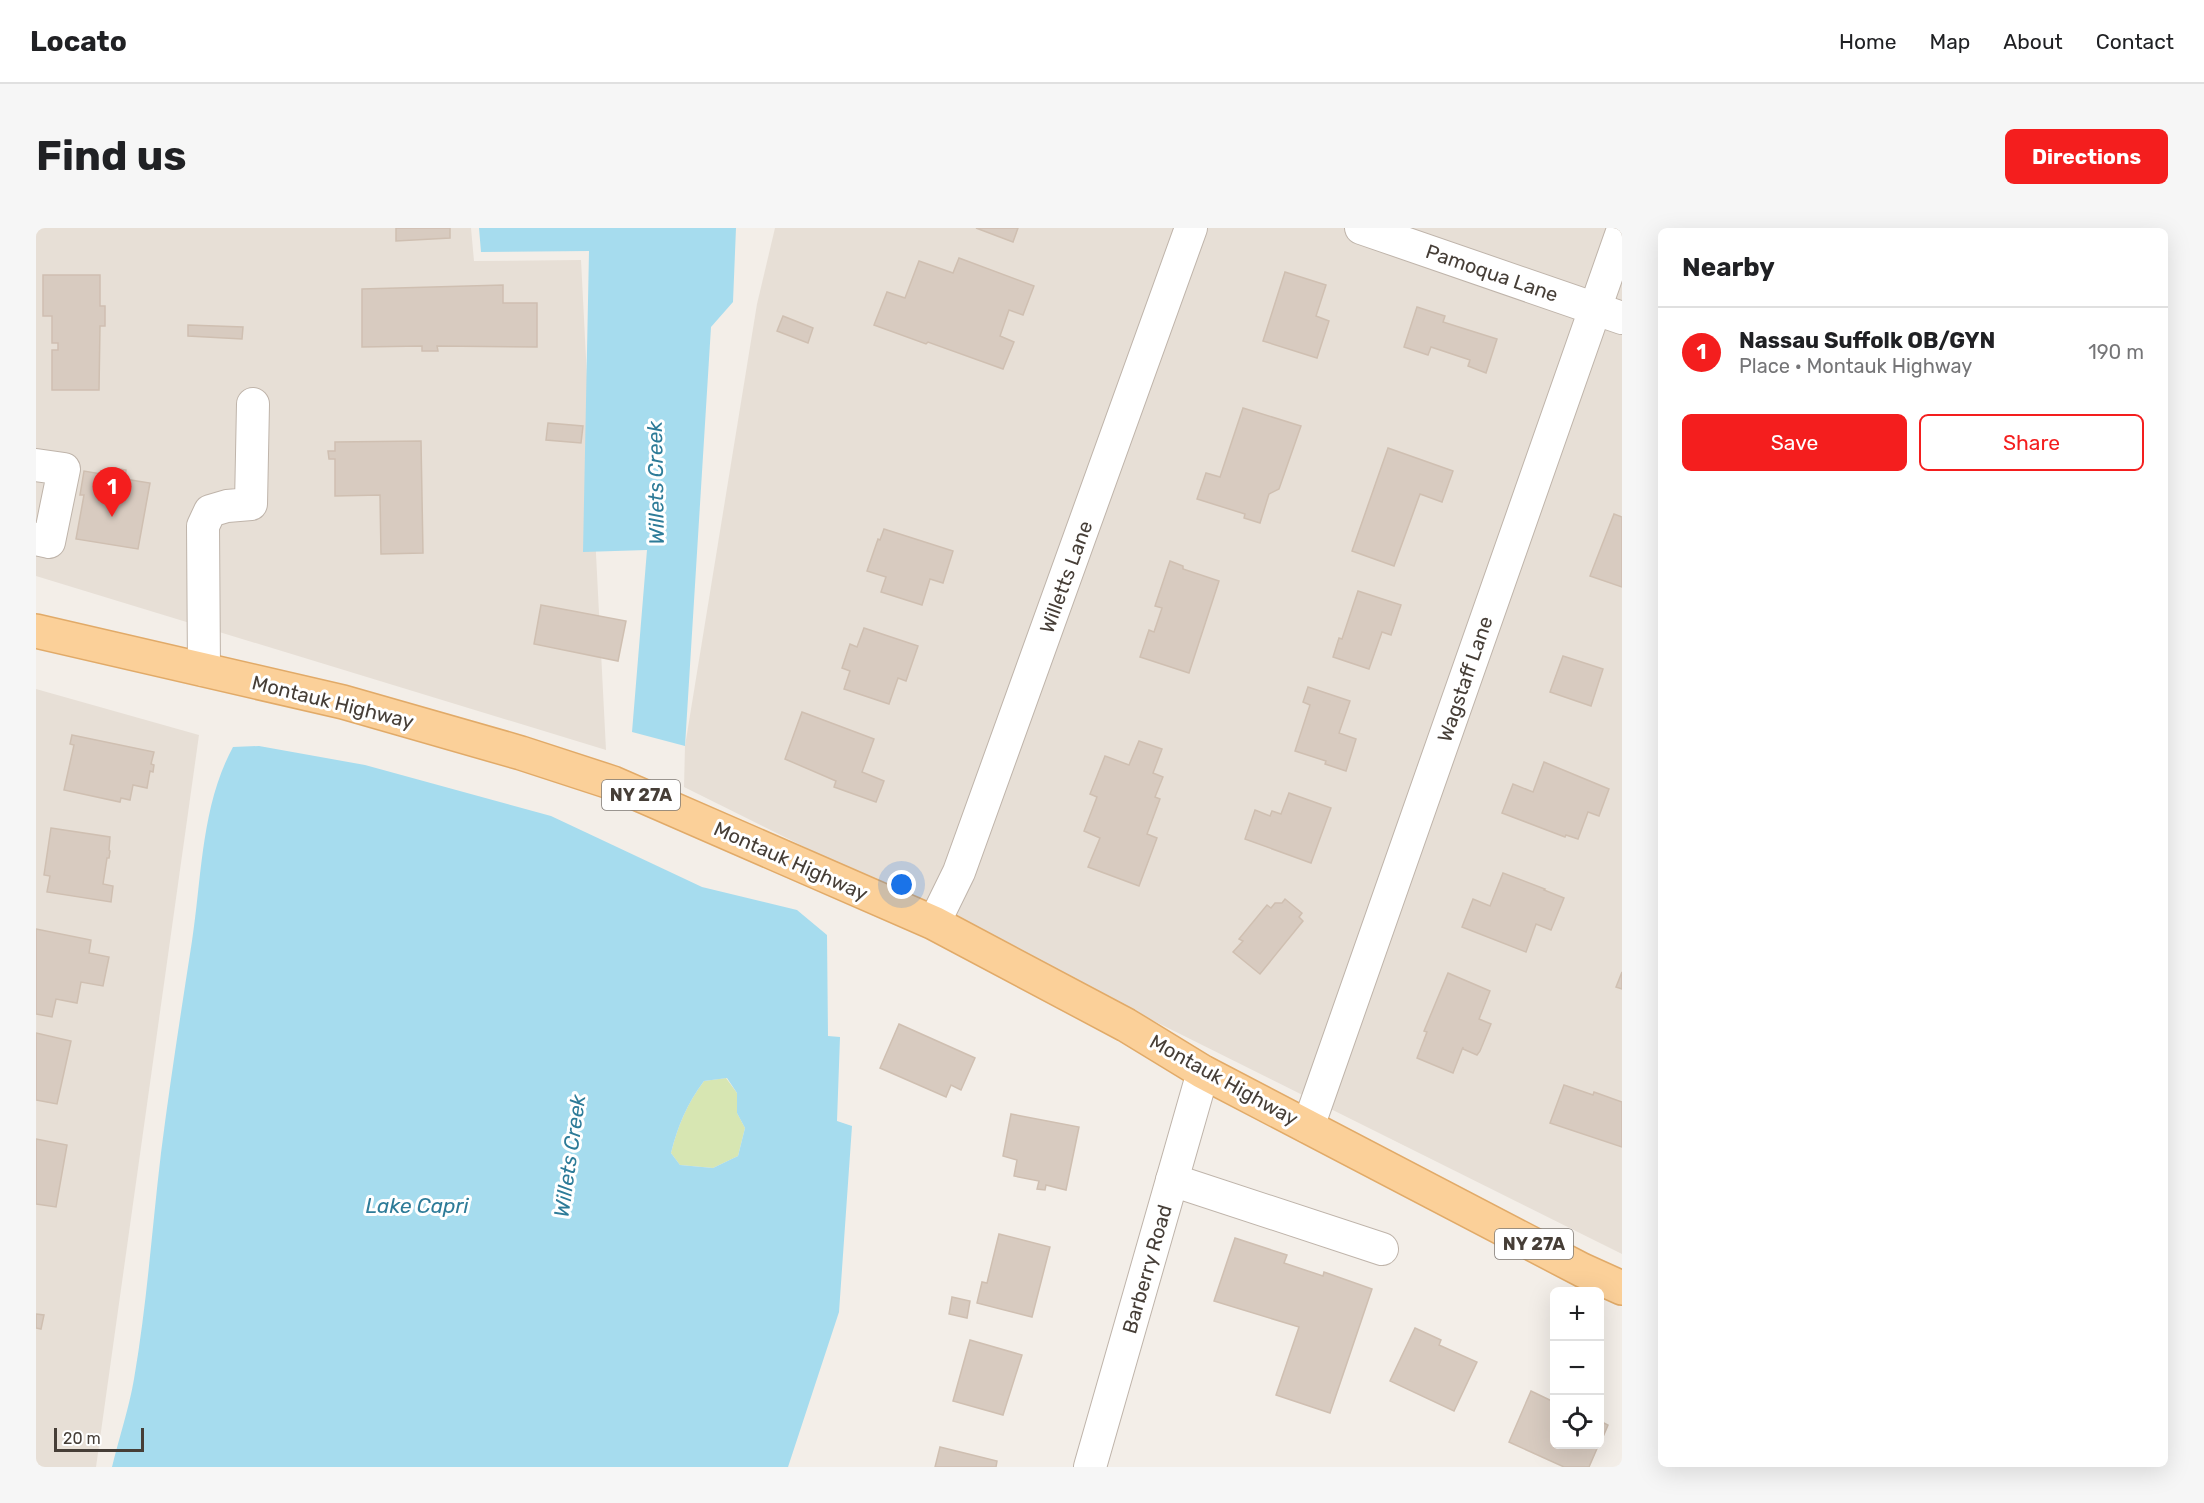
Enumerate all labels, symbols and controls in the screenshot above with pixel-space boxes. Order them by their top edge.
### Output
text: Locato [30,25,127,58]
text: Home [1839,29,1896,54]
text: Map [1929,29,1970,54]
text: About [2003,29,2063,54]
text: Contact [2096,29,2174,54]
button: Directions [2005,129,2168,184]
text: Find us [36,131,187,181]
street label: Pamoqua Lane [1423,239,1561,307]
text: Nearby [1682,252,1775,283]
text: Nassau Suffolk OB/GYN [1739,327,1995,354]
text: 1 [1697,340,1706,364]
text: 190 m [2088,340,2144,364]
text: Place · Montauk Highway [1739,354,1972,378]
button: Save [1682,414,1907,471]
button: Share [1919,414,2144,471]
water label: Willets Creek [642,420,669,545]
pin: 1 [92,468,132,517]
street label: Willetts Lane [1035,517,1097,637]
street label: Wagstaff Lane [1432,613,1498,745]
street label: Montauk Highway [250,670,416,734]
road number: NY 27A [602,780,680,810]
street label: Montauk Highway [710,816,872,906]
your location [887,870,916,899]
street label: Montauk Highway [1146,1029,1302,1131]
water label: Willets Creek [549,1092,591,1219]
water label: Lake Capri [365,1193,469,1218]
street label: Barberry Road [1117,1202,1177,1336]
road number: NY 27A [1495,1229,1573,1259]
map controls [1550,1287,1604,1449]
button: + [1550,1287,1604,1341]
button: − [1550,1341,1604,1395]
button: locate [1550,1395,1604,1449]
scale bar [54,1425,144,1452]
text: 20 m [63,1429,101,1448]

